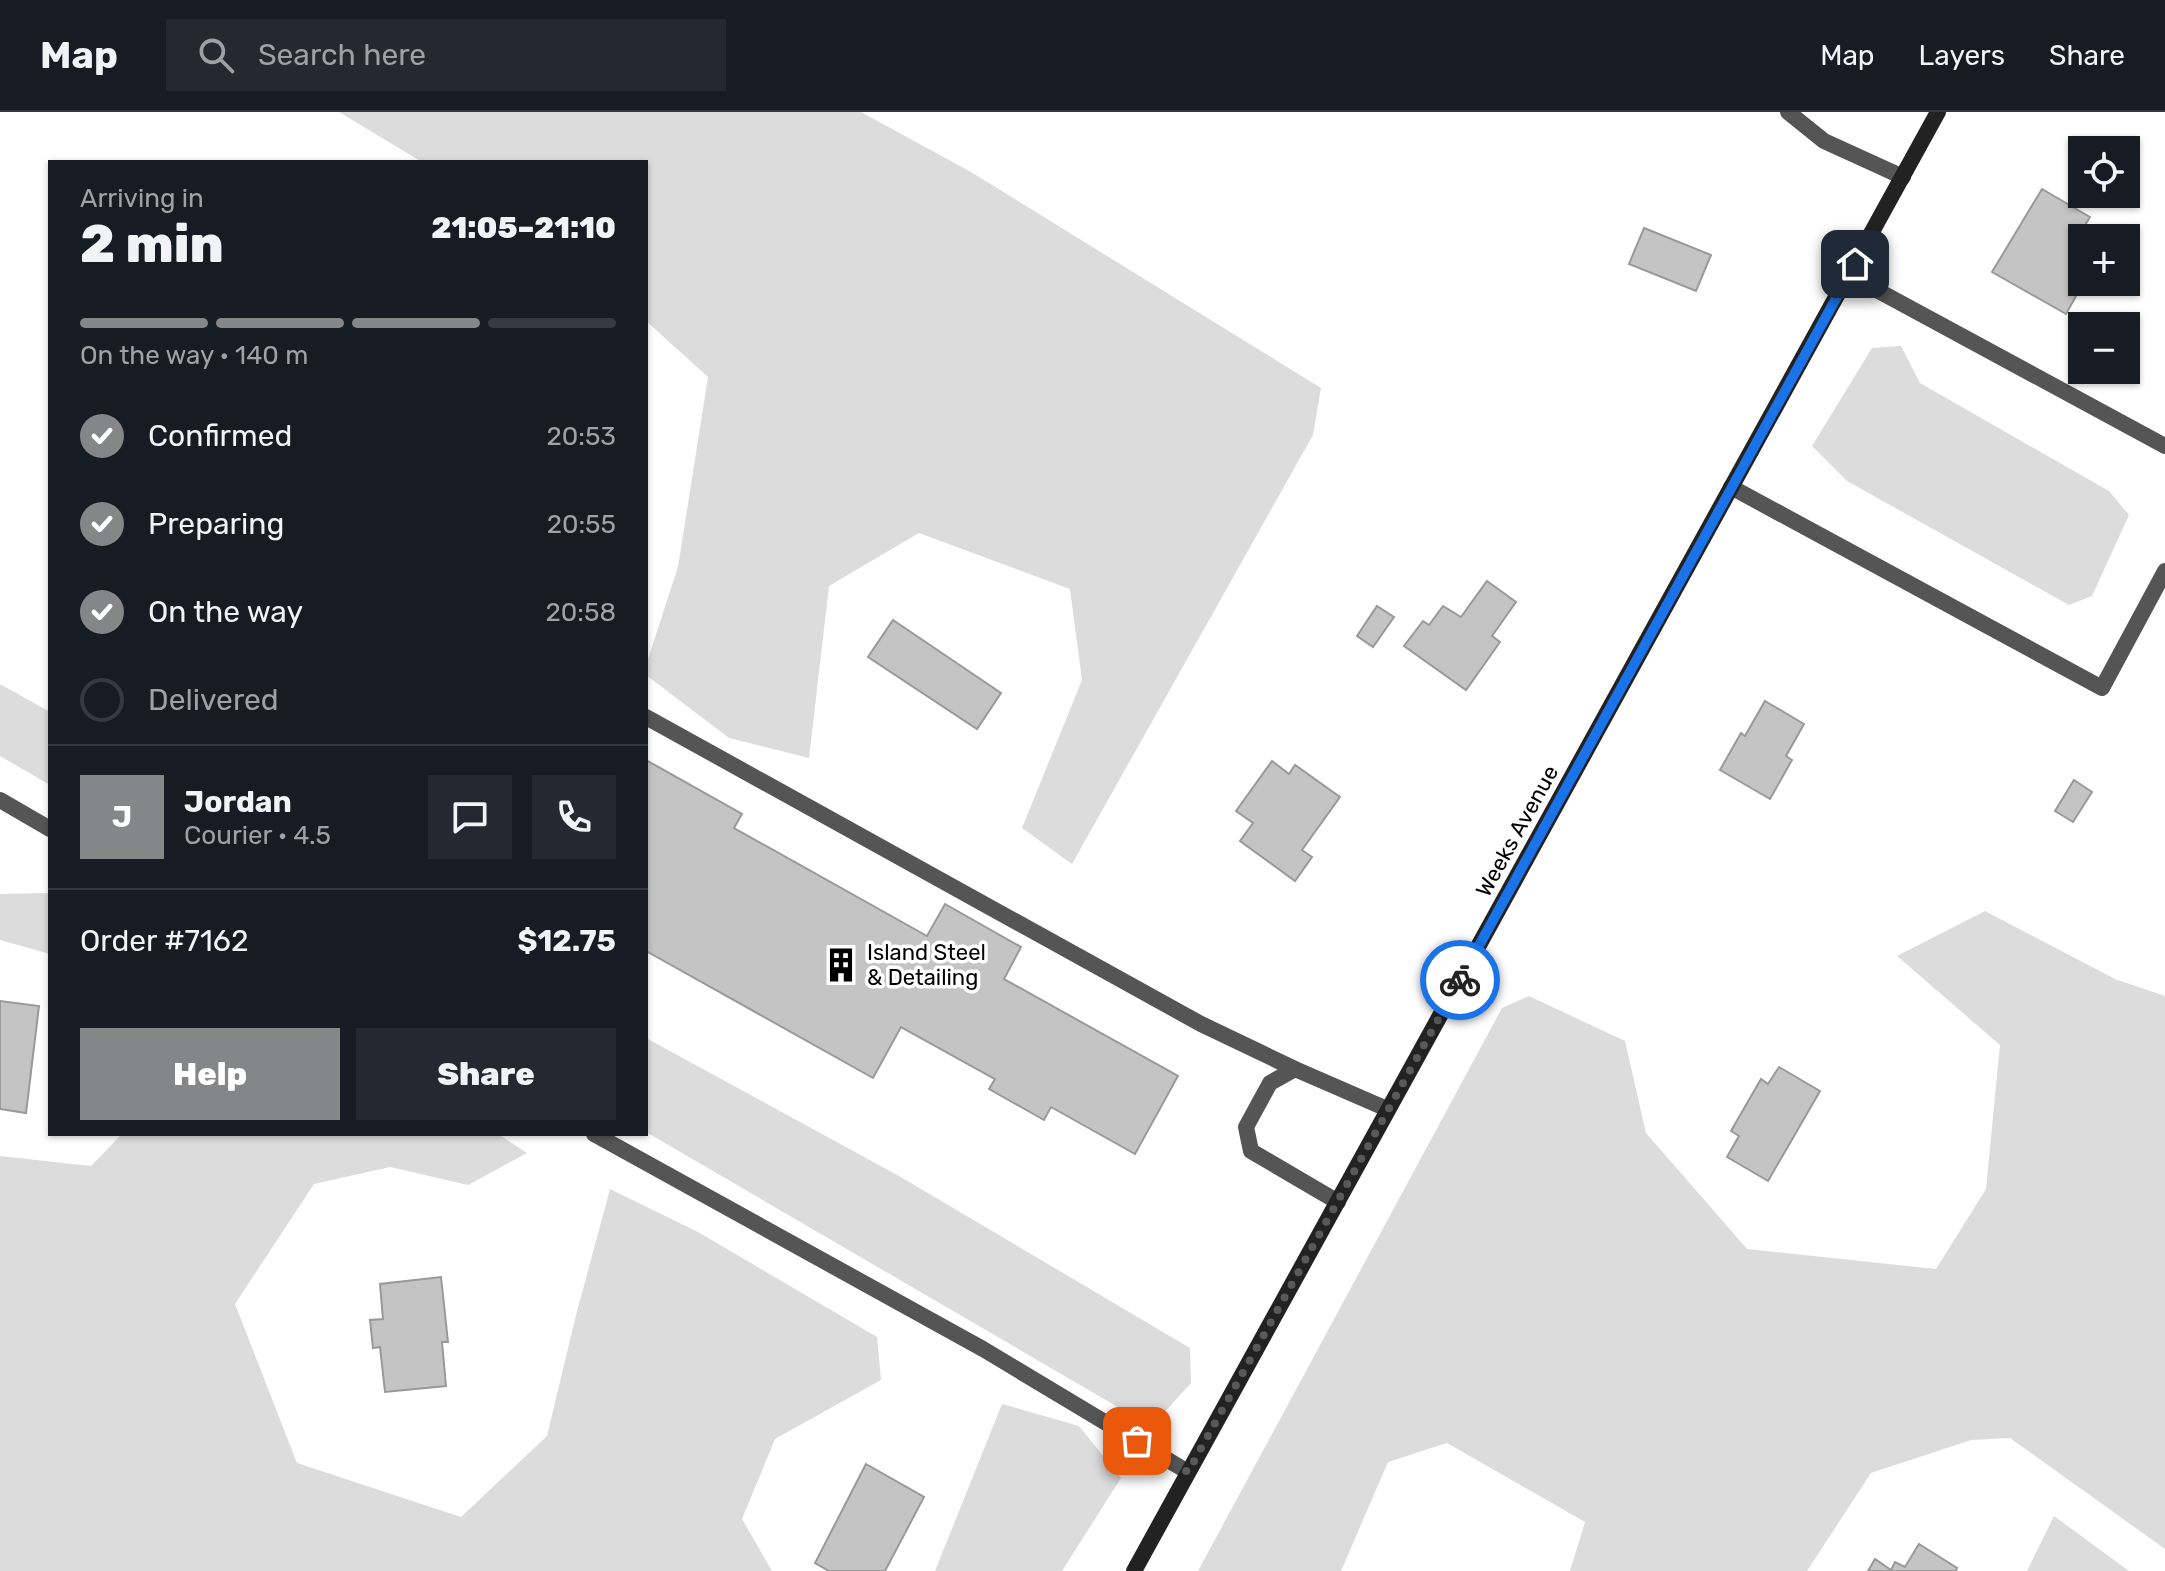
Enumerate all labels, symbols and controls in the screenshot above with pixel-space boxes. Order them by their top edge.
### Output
search box [166,19,726,91]
text: Map [40,32,118,78]
icon: search [194,33,238,77]
text: Search here [258,37,426,73]
text: Map [1820,39,1875,72]
text: Layers [1919,39,2005,72]
text: Share [2049,39,2125,72]
map controls [2068,136,2140,384]
button: locate [2068,136,2140,208]
text: Arriving in [80,183,204,214]
text: 21:05–21:10 [431,210,616,246]
text: 2 min [80,213,224,275]
button: + [2068,224,2140,296]
pin [1821,230,1889,298]
icon: home [1833,242,1877,286]
button: − [2068,312,2140,384]
text: On the way · 140 m [80,340,308,371]
icon: check [80,414,124,458]
text: Confirmed [148,418,292,454]
text: 20:53 [547,421,616,452]
icon: check [80,502,124,546]
text: Preparing [148,506,284,542]
text: 20:55 [547,509,616,540]
icon: check [80,590,124,634]
text: On the way [148,594,303,630]
text: 20:58 [546,597,616,628]
text: Delivered [148,682,279,718]
street label: Weeks Avenue [1470,761,1564,901]
button: chat [428,775,512,859]
button: phone [532,775,616,859]
text: Jordan [184,784,292,820]
text: J [112,799,132,835]
text: Courier · 4.5 [184,820,331,851]
text: Order #7162 [80,923,249,959]
text: $12.75 [517,923,616,959]
place label: Island Steel & Detailing [867,939,986,991]
courier [1420,940,1500,1020]
building icon: Island Steel & Detailing [822,946,860,984]
icon: bike [1438,958,1482,1002]
button: Help [80,1028,340,1120]
button: Share [356,1028,616,1120]
pin [1103,1407,1171,1475]
icon: bag [1115,1419,1159,1463]

